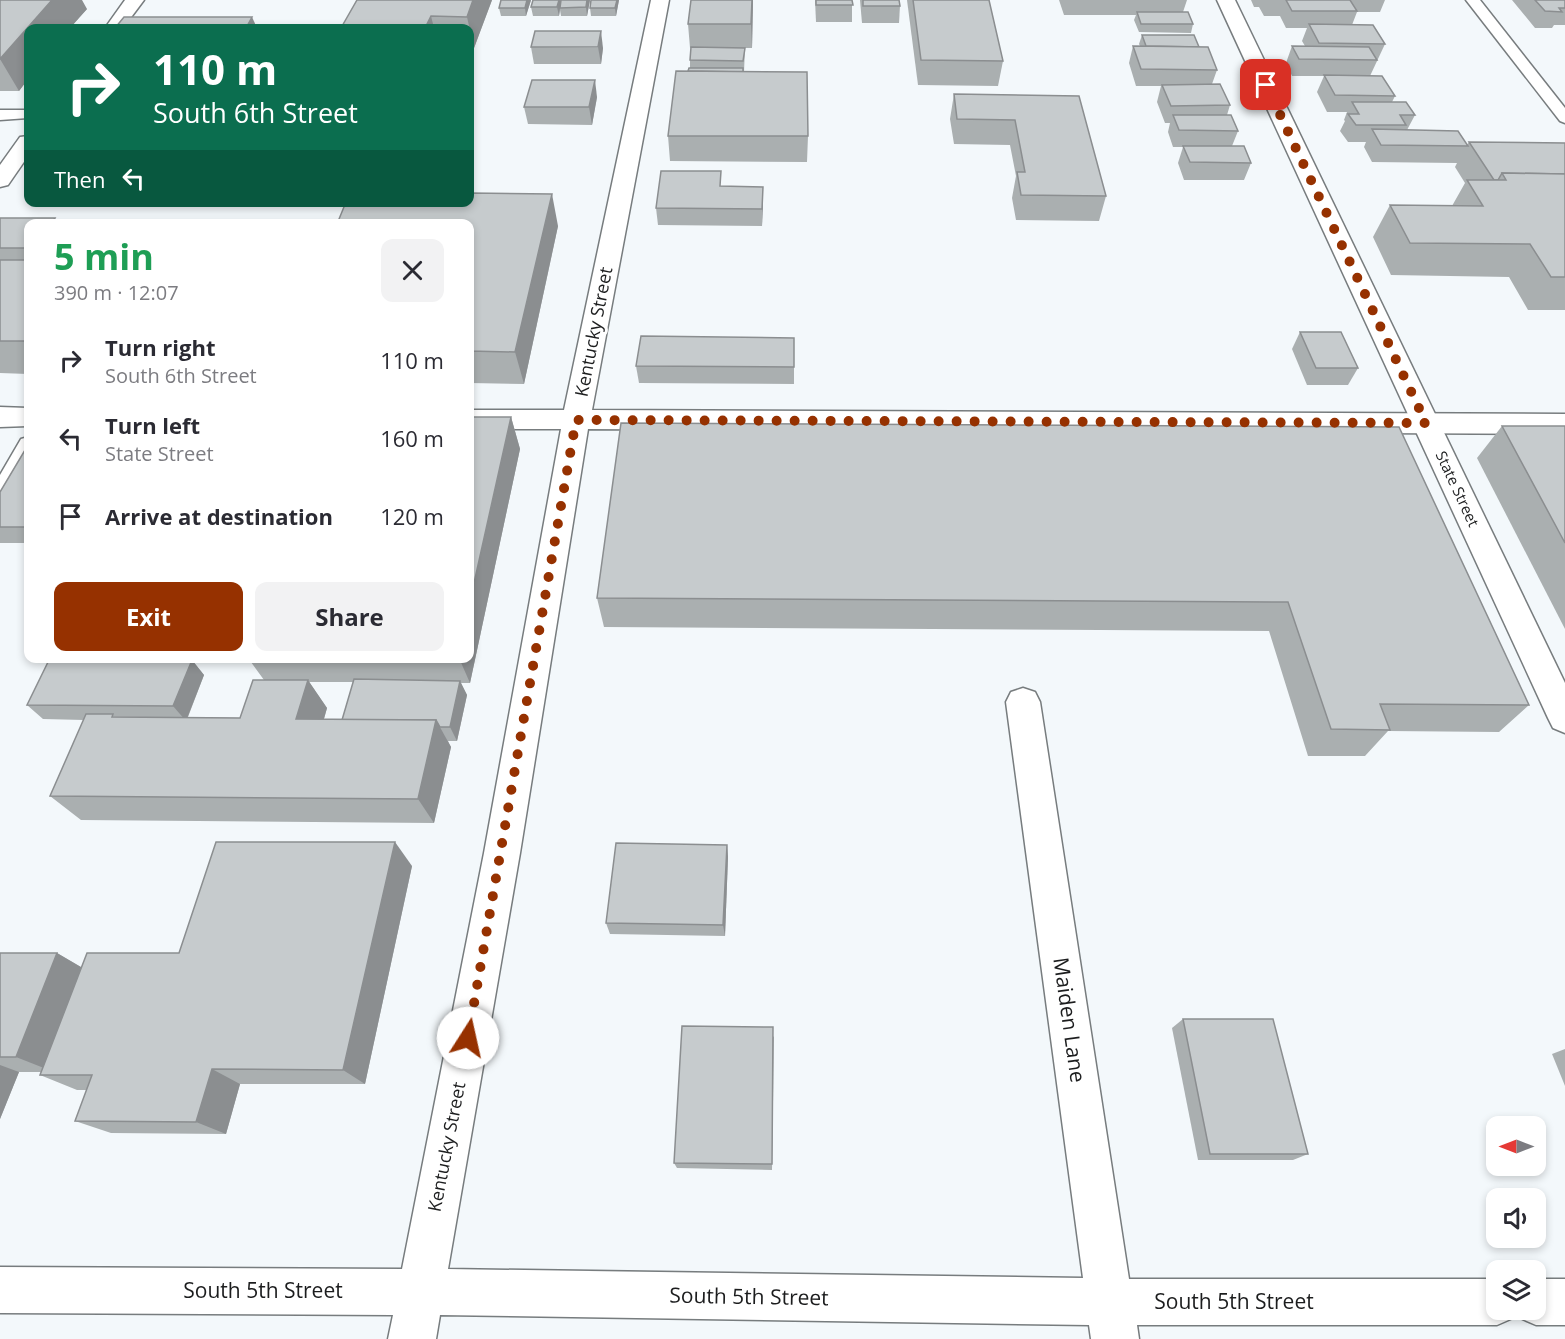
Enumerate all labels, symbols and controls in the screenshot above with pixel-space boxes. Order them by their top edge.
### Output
text: 110 m [153,40,277,97]
icon: right [54,48,132,126]
pin [1240,59,1291,110]
icon: arrive [1249,68,1282,101]
text: South 6th Street [153,94,358,131]
icon: left [117,162,150,195]
text: Then [54,164,105,194]
text: 5 min [54,232,154,281]
button: close [381,239,444,302]
street label: Kentucky Street [569,265,617,399]
text: 390 m · 12:07 [54,279,179,306]
text: Turn right [105,332,216,362]
icon: right [54,344,87,377]
text: 110 m [380,345,444,375]
text: South 6th Street [105,362,257,389]
text: Turn left [105,410,200,440]
icon: left [54,422,87,455]
text: 160 m [380,423,444,453]
text: State Street [105,440,214,467]
street label: State Street [1432,447,1484,530]
icon: arrive [54,500,87,533]
text: Arrive at destination [105,501,333,531]
text: 120 m [380,501,444,531]
button: Exit [54,582,243,651]
button: Share [255,582,444,651]
street label: Maiden Lane [1047,955,1093,1084]
position arrow [436,1006,500,1070]
street label: Kentucky Street [422,1080,470,1214]
north arrow [1486,1116,1546,1176]
map controls [1486,1116,1546,1320]
button: sound [1486,1188,1546,1248]
button: layers [1486,1260,1546,1320]
street label: South 5th Street [183,1276,343,1304]
street label: South 5th Street [669,1281,829,1311]
street label: South 5th Street [1154,1287,1314,1315]

